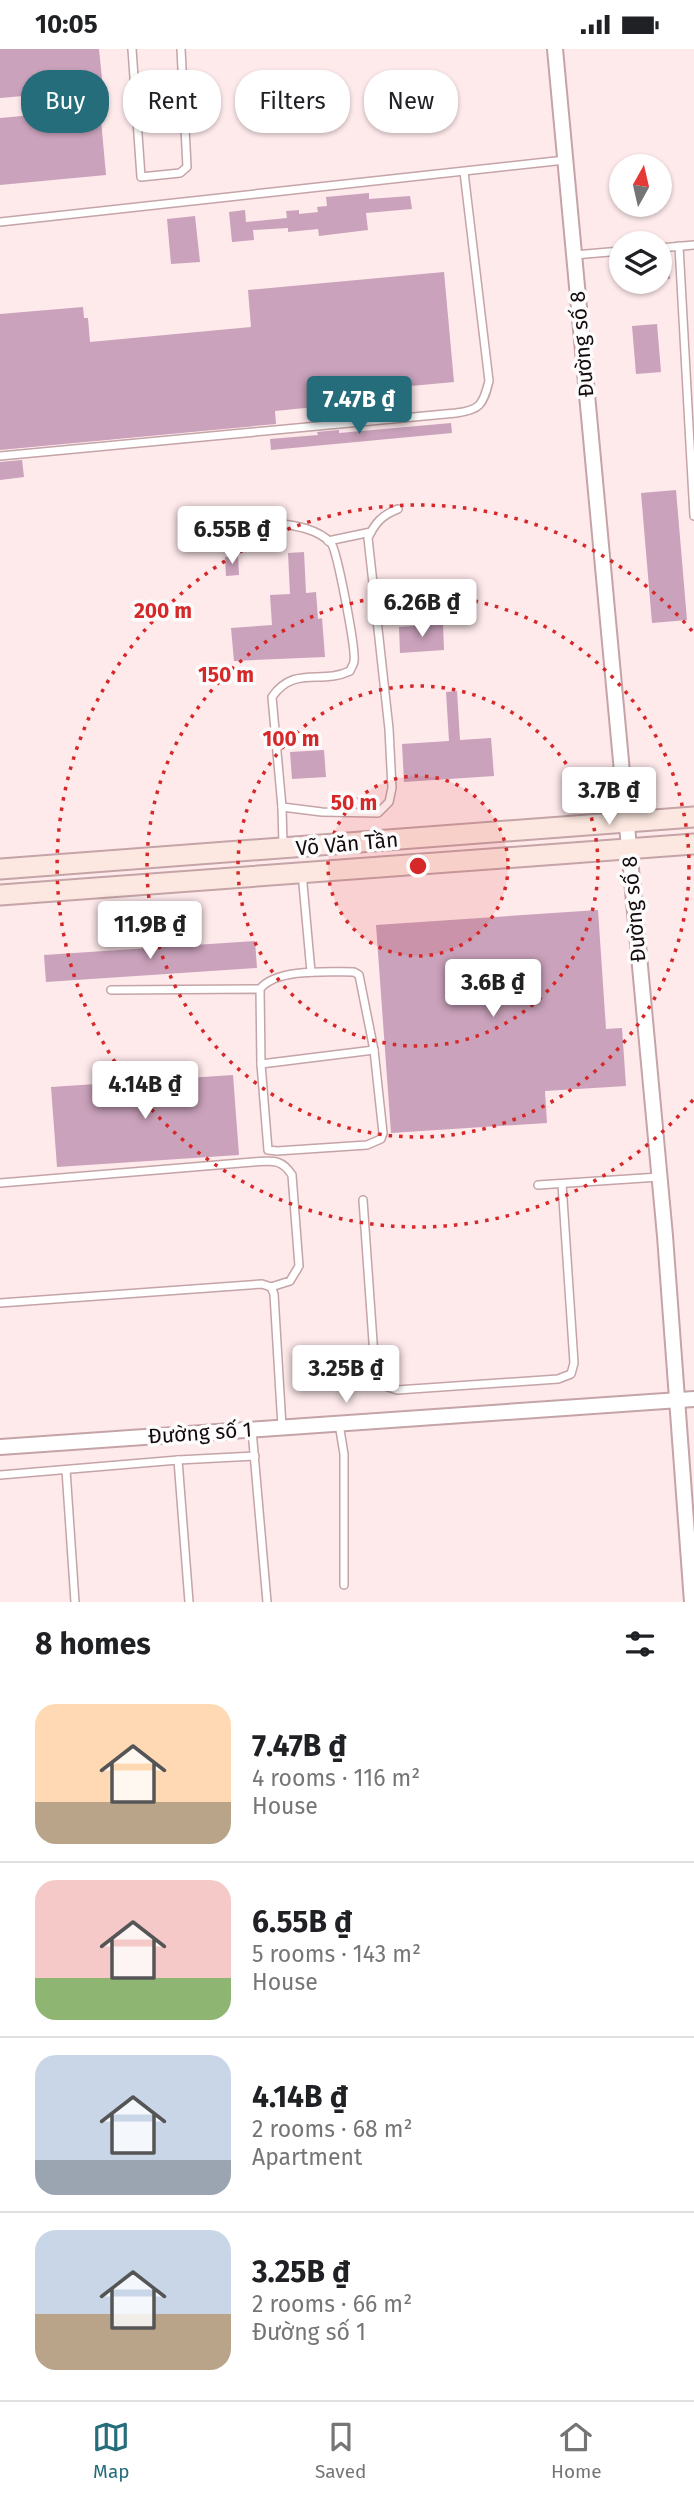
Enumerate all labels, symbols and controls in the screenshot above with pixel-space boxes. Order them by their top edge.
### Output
text: 10:05 [35,9,98,40]
chip: Buy [21,70,109,133]
chip: Rent [123,70,221,133]
chip: Filters [235,70,350,133]
chip: New [364,70,458,133]
north arrow [609,154,672,217]
map controls [609,154,672,294]
button: layers [609,231,672,294]
street label: Đường số 8 [564,290,600,398]
pin: 7.47B ₫ [294,377,424,436]
text: 7.47B ₫ [323,385,395,413]
pin: 6.55B ₫ [167,507,297,566]
text: 6.55B ₫ [194,515,270,543]
pin: 6.26B ₫ [357,579,487,639]
text: 6.26B ₫ [384,588,460,616]
text: 200 m [134,598,192,624]
text: 150 m [198,662,254,688]
text: 100 m [262,726,320,752]
pin: 3.7B ₫ [552,767,666,827]
text: 3.7B ₫ [578,776,640,804]
text: 50 m [331,790,377,816]
street label: Võ Văn Tần [295,827,399,861]
centre of rings [406,854,430,878]
street label: Đường số 8 [616,855,652,963]
pin: 11.9B ₫ [85,901,215,961]
text: 11.9B ₫ [114,910,186,938]
pin: 3.6B ₫ [436,960,550,1019]
text: 3.6B ₫ [461,968,525,996]
pin: 4.14B ₫ [80,1061,210,1121]
text: 4.14B ₫ [108,1070,182,1098]
pin: 3.25B ₫ [281,1345,411,1405]
text: 3.25B ₫ [308,1354,384,1382]
street label: Đường số 1 [147,1416,253,1450]
icon: filters [621,1625,659,1663]
text: 8 homes [35,1626,151,1662]
text: 7.47B ₫ [252,1728,347,1764]
icon: home [91,1732,175,1816]
text: 4 rooms · 116 m² [252,1764,420,1792]
text: House [252,1792,318,1820]
text: 6.55B ₫ [252,1904,352,1940]
icon: home [91,1908,175,1992]
text: 5 rooms · 143 m² [252,1940,421,1968]
text: House [252,1968,318,1996]
text: 4.14B ₫ [252,2079,348,2115]
icon: home [91,2083,175,2167]
text: 2 rooms · 68 m² [252,2115,413,2143]
text: Apartment [252,2143,362,2171]
text: 3.25B ₫ [252,2254,350,2290]
icon: home [91,2258,175,2342]
text: 2 rooms · 66 m² [252,2290,412,2318]
text: Đường số 1 [252,2318,366,2346]
tab: Map [92,2418,130,2483]
tab: Saved [315,2418,366,2483]
tab: Home [551,2418,602,2483]

